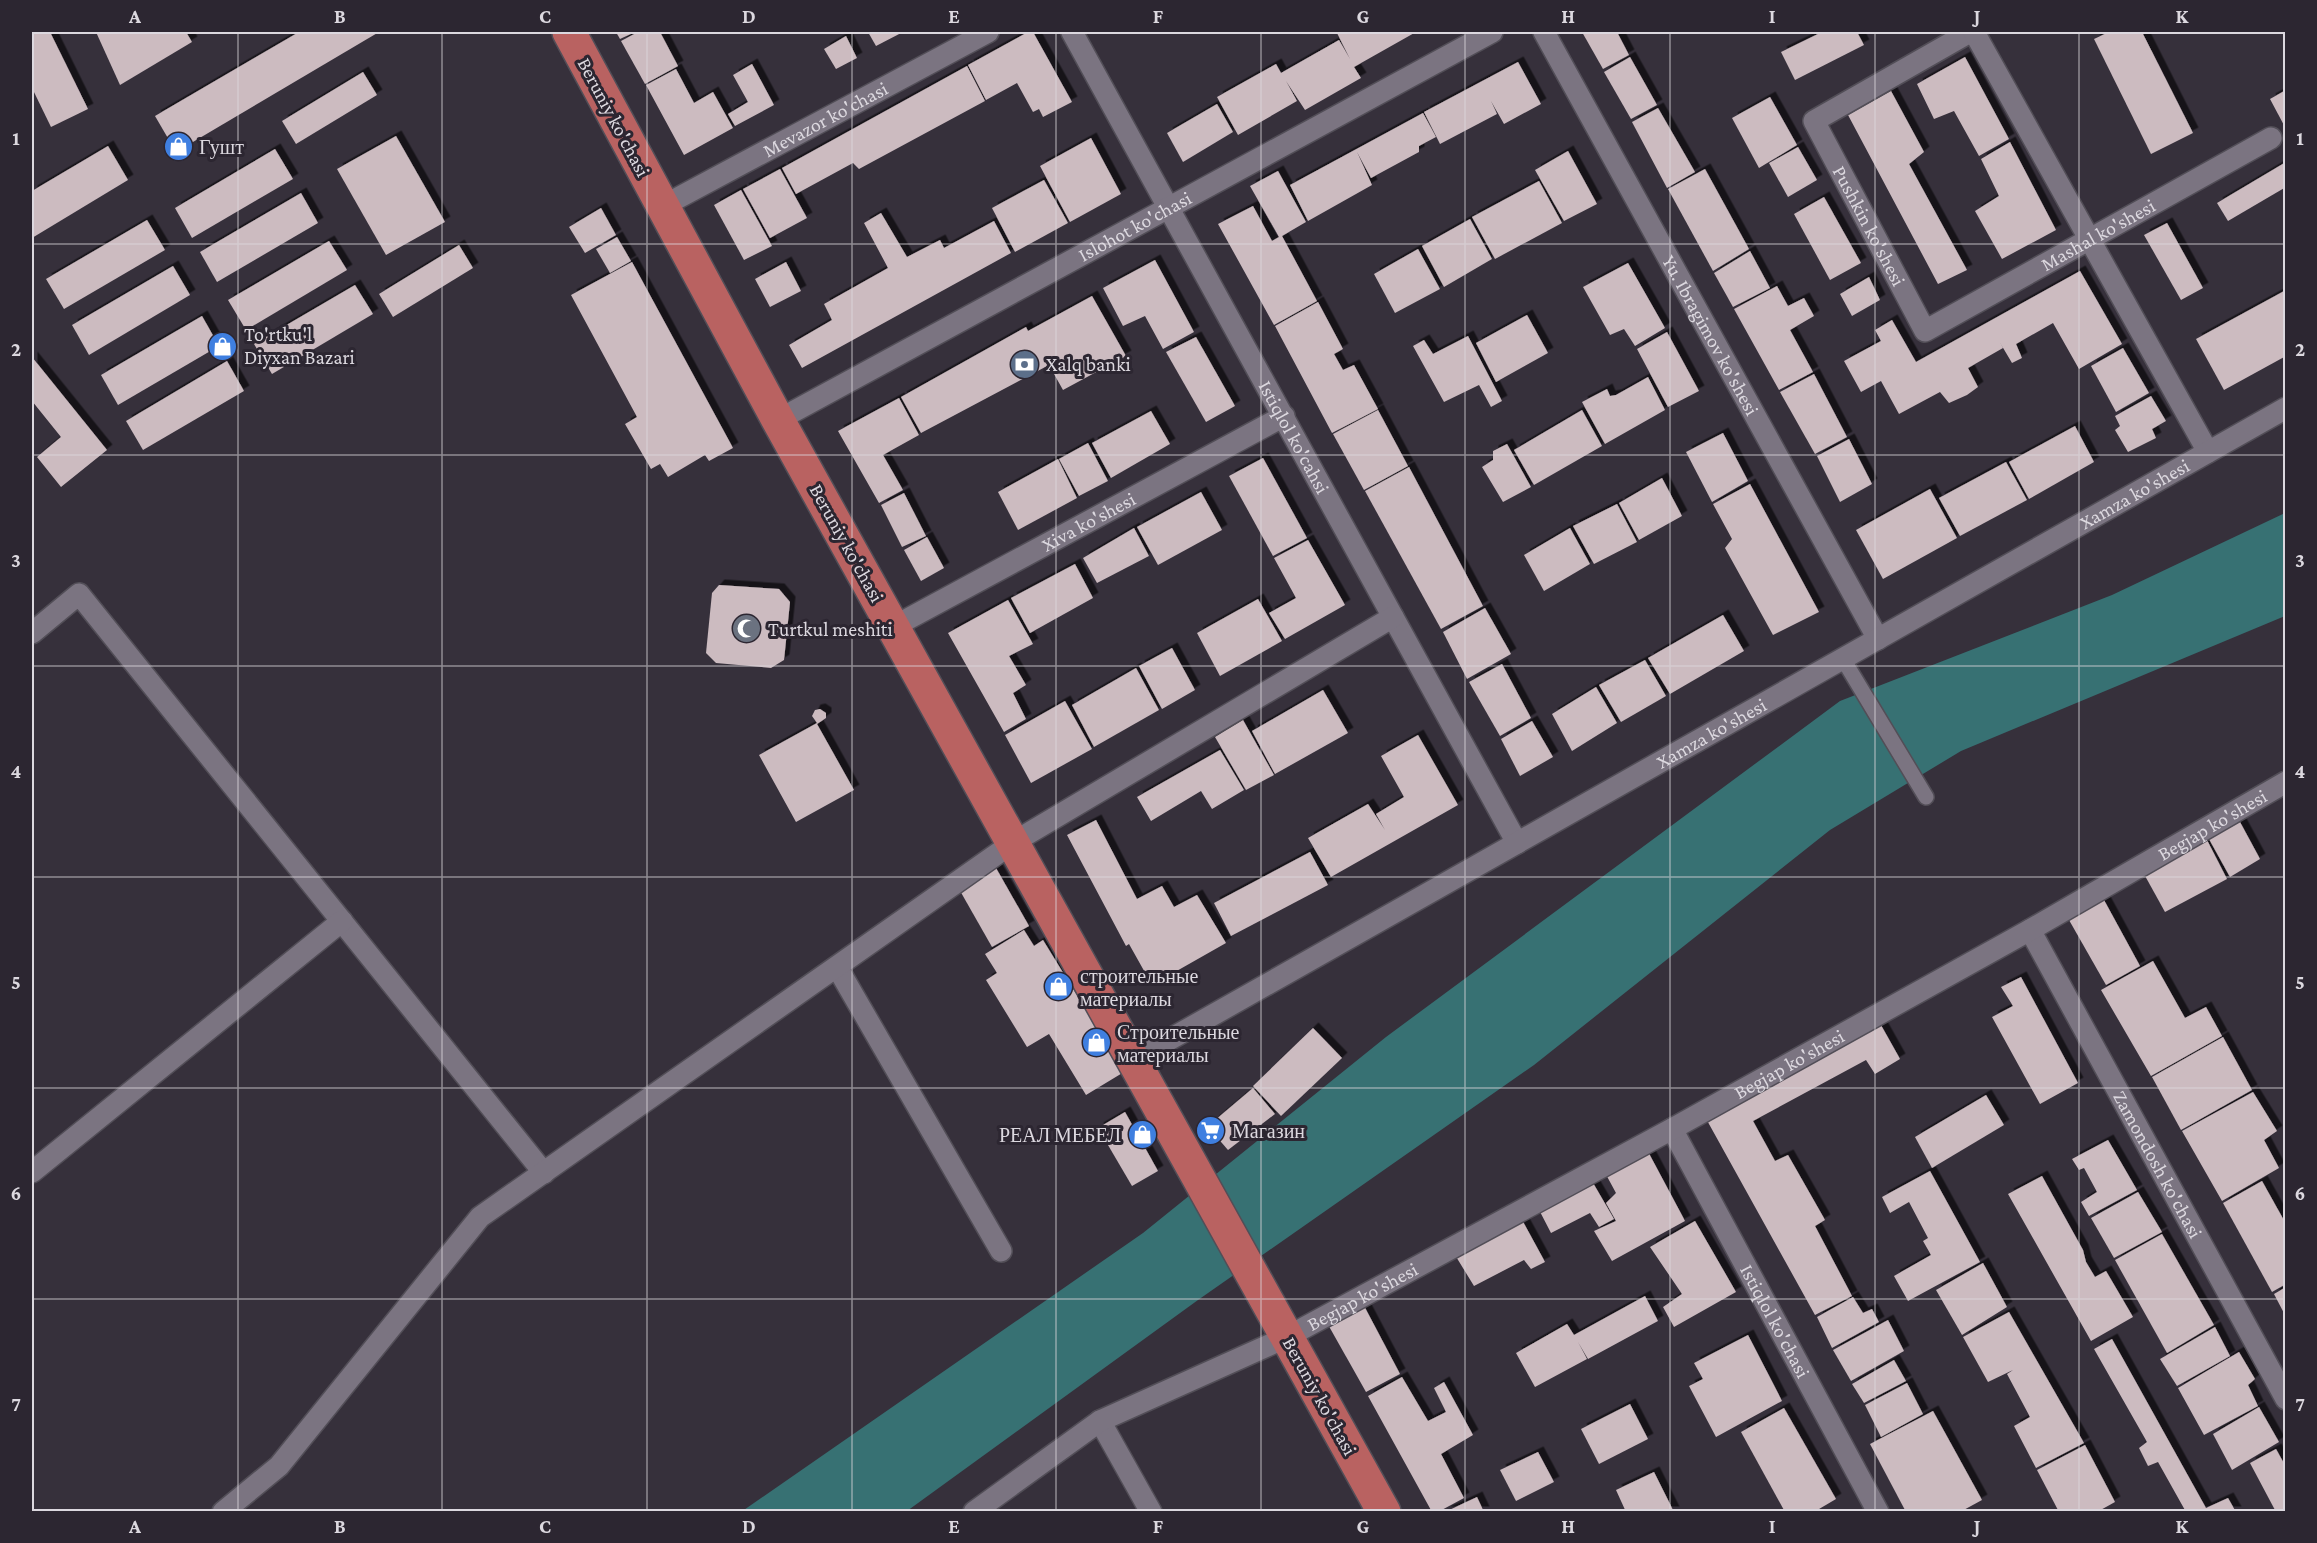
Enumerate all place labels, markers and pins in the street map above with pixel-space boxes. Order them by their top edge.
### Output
shop icon: Гушт [162,131,194,163]
place label: Гушт [199,136,244,159]
place label: To'rtku'l Diyxan Bazari [244,323,355,369]
shop icon: To'rtku'l Diyxan Bazari [207,330,239,362]
bank icon: Xalq banki [1009,348,1041,380]
place label: Xalq banki [1046,353,1131,376]
mosque icon: Turtkul meshiti [731,613,763,645]
place label: Turtkul meshiti [768,618,893,640]
place label: строительные материалы [1080,965,1198,1011]
shop icon: строительные материалы [1043,971,1075,1003]
place label: Строительные материалы [1117,1021,1240,1067]
shop icon: Строительные материалы [1080,1027,1112,1059]
supermarket icon: Магазин [1195,1115,1227,1147]
shop icon: РЕАЛ МЕБЕЛ [1126,1119,1158,1151]
place label: Магазин [1232,1120,1305,1142]
place label: РЕАЛ МЕБЕЛ [999,1124,1121,1146]

